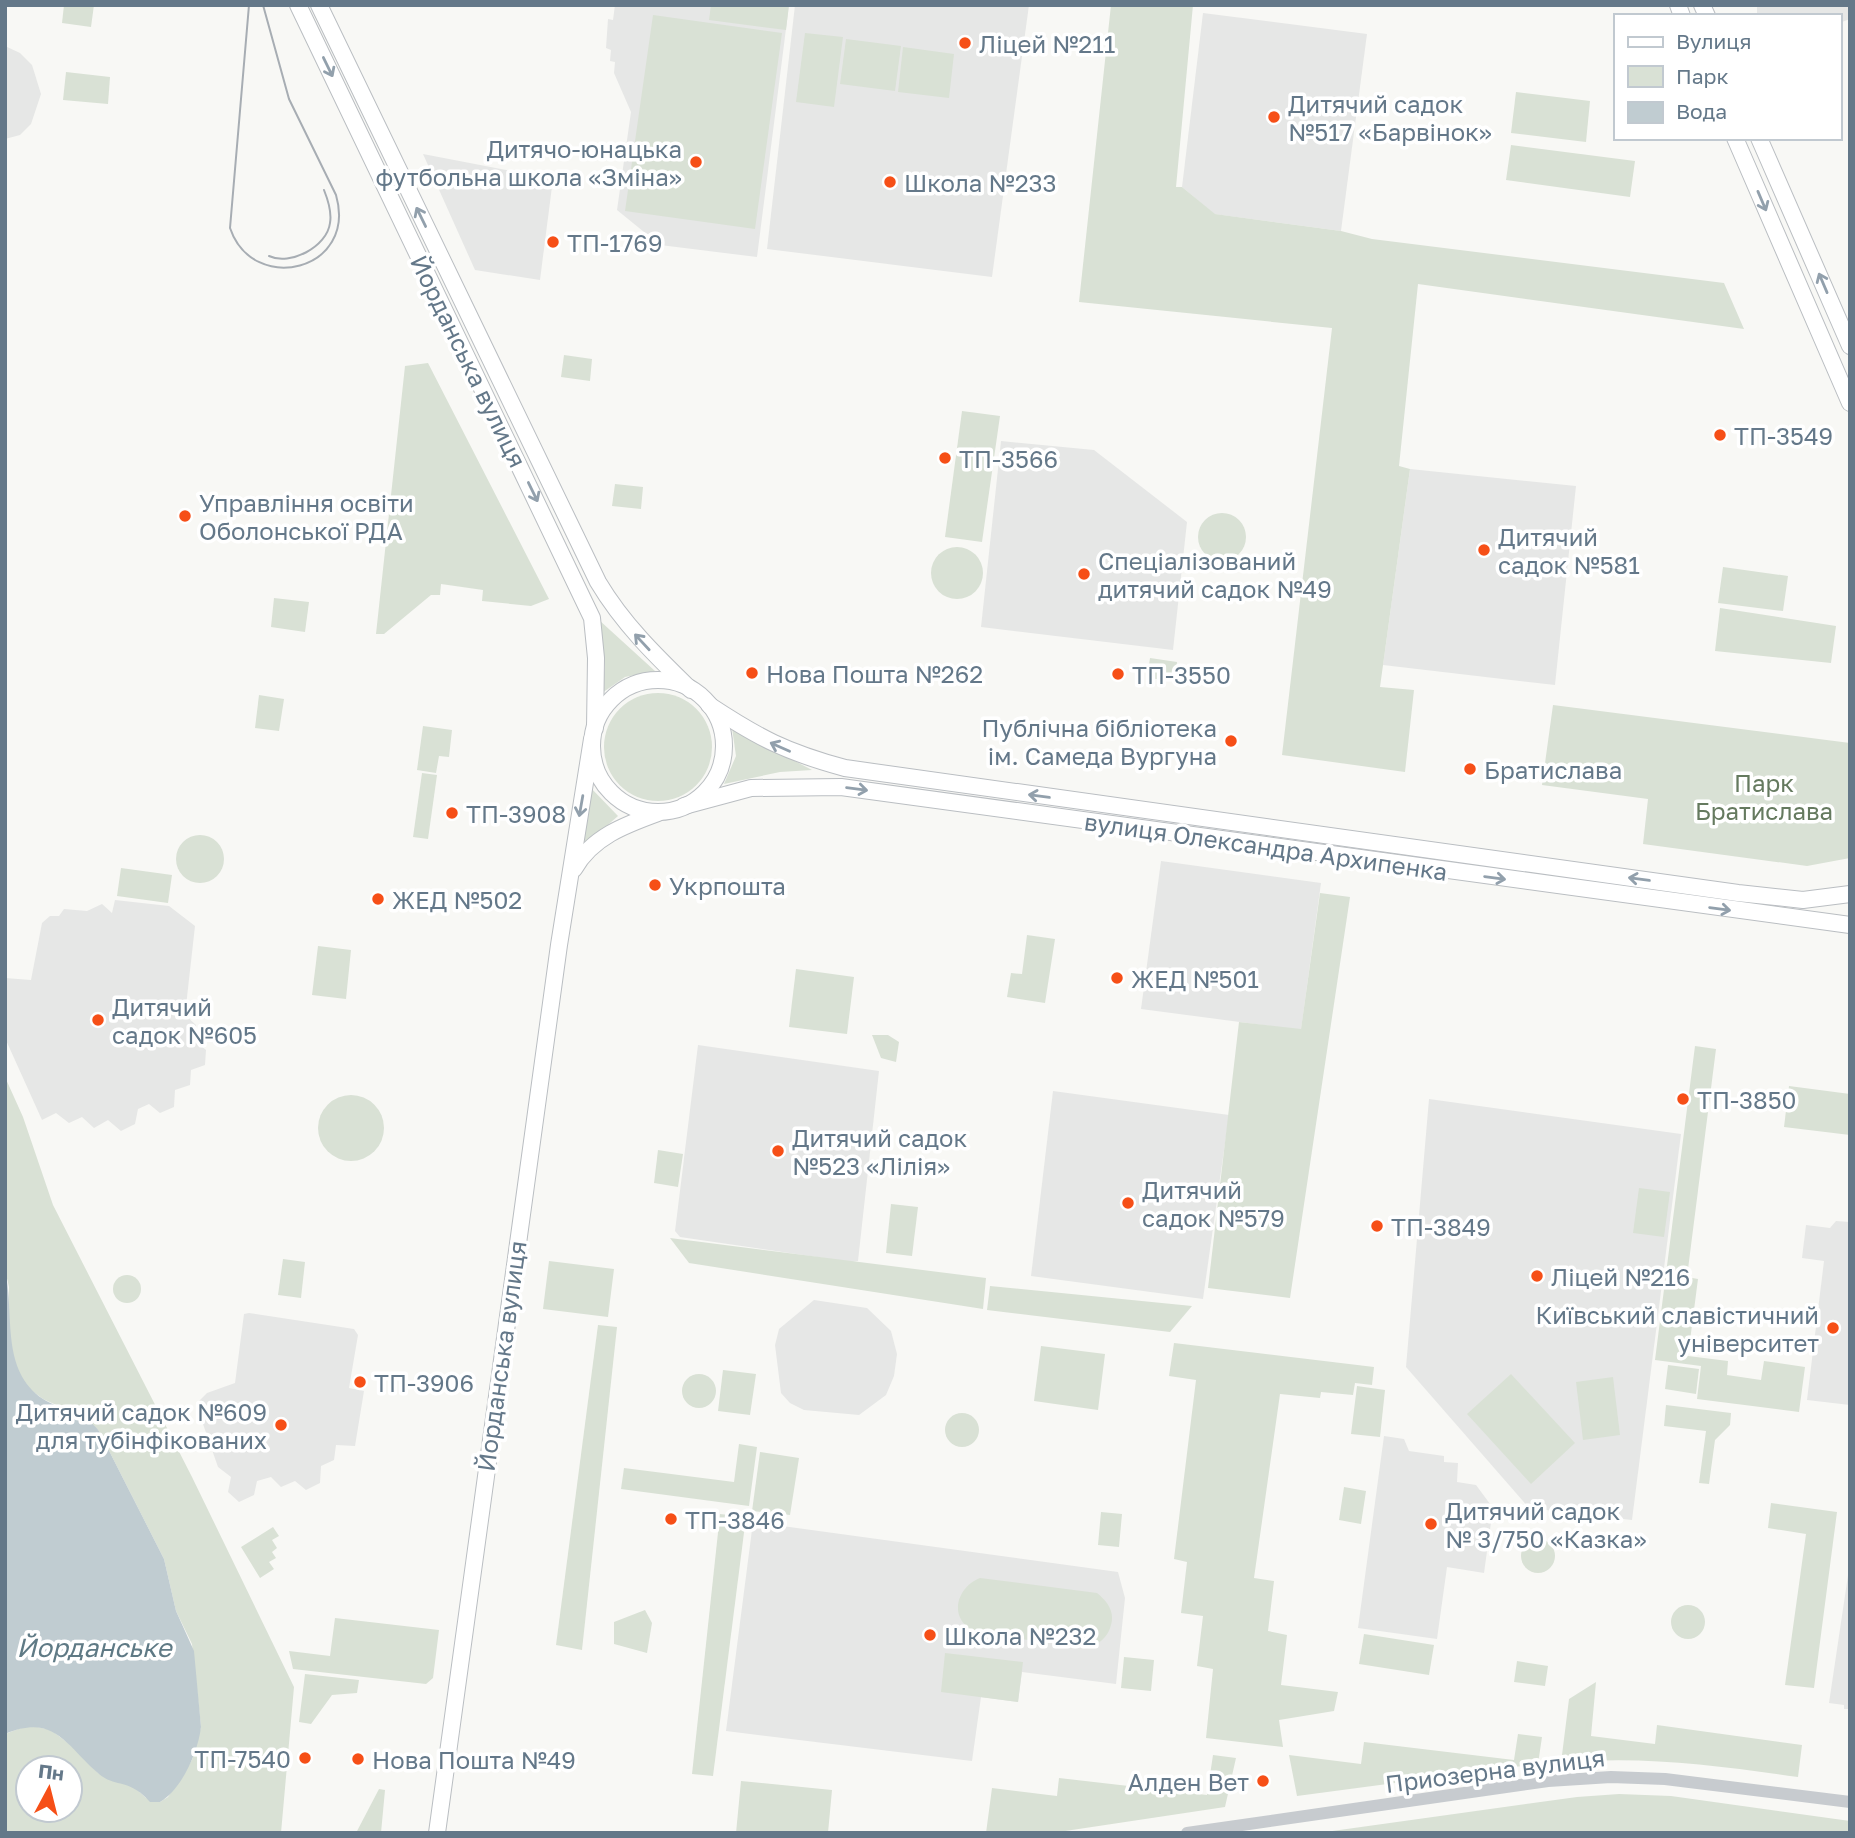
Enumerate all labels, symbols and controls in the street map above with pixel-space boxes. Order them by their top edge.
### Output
legend [1614,14,1841,140]
text: Вулиця [1676,28,1752,54]
place label: Ліцей №211 [979,29,1116,58]
marker: Ліцей №211 [957,35,973,51]
one-way arrow [321,56,335,77]
text: Парк [1676,63,1729,89]
place label: Дитячий садок №517 «Барвінок» [1288,89,1492,146]
text: Вода [1676,98,1727,124]
marker: Дитячий садок №517 «Барвінок» [1266,109,1282,125]
place label: Дитячо-юнацька футбольна школа «Зміна» [376,134,682,191]
marker: Дитячо-юнацька футбольна школа «Зміна» [688,154,704,170]
place label: Школа №233 [904,168,1057,197]
marker: Школа №233 [882,174,898,190]
one-way arrow [1757,190,1770,211]
one-way arrow [413,207,427,228]
place label: ТП-1769 [567,228,662,257]
marker: ТП-1769 [545,234,561,250]
street label: Йорданська вулиця [405,250,533,472]
one-way arrow [1815,273,1828,295]
place label: ТП-3549 [1734,421,1833,450]
marker: ТП-3549 [1712,427,1728,443]
place label: ТП-3566 [959,444,1058,473]
marker: ТП-3566 [937,450,953,466]
one-way arrow [526,481,540,502]
place label: Управління освіти Оболонської РДА [199,488,414,545]
marker: Управління освіти Оболонської РДА [177,508,193,524]
place label: Дитячий садок №581 [1498,522,1640,579]
marker: Дитячий садок №581 [1476,542,1492,558]
place label: Спеціалізований дитячий садок №49 [1098,546,1332,603]
marker: Спеціалізований дитячий садок №49 [1076,566,1092,582]
one-way arrow [634,634,651,651]
place label: Нова Пошта №262 [766,659,983,688]
place label: ТП-3550 [1132,660,1231,689]
marker: Нова Пошта №262 [744,665,760,681]
marker: ТП-3550 [1110,666,1126,682]
place label: Публічна бібліотека ім. Самеда Вургуна [982,713,1217,770]
marker: Публічна бібліотека ім. Самеда Вургуна [1223,733,1239,749]
one-way arrow [769,740,791,753]
place label: Братислава [1484,755,1622,784]
marker: Братислава [1462,761,1478,777]
park label: Парк Братислава [1695,768,1833,825]
one-way arrow [845,782,868,795]
one-way arrow [1028,789,1051,802]
one-way arrow [574,795,587,817]
place label: ТП-3908 [466,799,566,828]
marker: ТП-3908 [444,805,460,821]
street label: вулиця Олександра Архипенка [1083,806,1449,886]
place label: Укрпошта [669,871,786,900]
one-way arrow [1483,871,1506,884]
one-way arrow [1628,872,1650,885]
marker: Укрпошта [647,877,663,893]
place label: ЖЕД №502 [392,885,522,914]
marker: ЖЕД №502 [370,891,386,907]
one-way arrow [1708,903,1731,916]
place label: ЖЕД №501 [1131,964,1259,993]
marker: ЖЕД №501 [1109,970,1125,986]
place label: Дитячий садок №605 [112,992,257,1049]
marker: Дитячий садок №605 [90,1012,106,1028]
place label: ТП-3850 [1697,1085,1796,1114]
marker: ТП-3850 [1675,1091,1691,1107]
place label: Дитячий садок №523 «Лілія» [792,1123,968,1180]
marker: Дитячий садок №523 «Лілія» [770,1143,786,1159]
place label: Дитячий садок №579 [1142,1175,1285,1232]
marker: Дитячий садок №579 [1120,1195,1136,1211]
place label: ТП-3849 [1391,1212,1491,1241]
marker: ТП-3849 [1369,1218,1385,1234]
street label: Йорданська вулиця [470,1239,532,1473]
place label: Ліцей №216 [1551,1262,1690,1291]
marker: Ліцей №216 [1529,1268,1545,1284]
place label: Київський славістичний університет [1535,1300,1819,1357]
marker: Київський славістичний університет [1825,1320,1841,1336]
place label: ТП-3906 [374,1368,474,1397]
marker: ТП-3906 [352,1374,368,1390]
place label: Дитячий садок №609 для тубінфікованих [15,1397,267,1454]
marker: Дитячий садок №609 для тубінфікованих [273,1417,289,1433]
place label: Дитячий садок № 3/750 «Казка» [1445,1496,1647,1553]
place label: ТП-3846 [685,1505,785,1534]
marker: ТП-3846 [663,1511,679,1527]
marker: Дитячий садок № 3/750 «Казка» [1423,1516,1439,1532]
place label: Школа №232 [944,1621,1097,1650]
marker: Школа №232 [922,1627,938,1643]
water label: Йорданське [17,1632,173,1663]
street label: Приозерна вулиця [1384,1742,1606,1798]
place label: ТП-7540 [194,1744,291,1773]
place label: Нова Пошта №49 [372,1745,576,1774]
marker: ТП-7540 [297,1750,313,1766]
marker: Нова Пошта №49 [350,1751,366,1767]
north arrow [14,1754,84,1824]
text: Пн [37,1759,65,1785]
place label: Алден Вет [1128,1767,1249,1796]
marker: Алден Вет [1255,1773,1271,1789]

